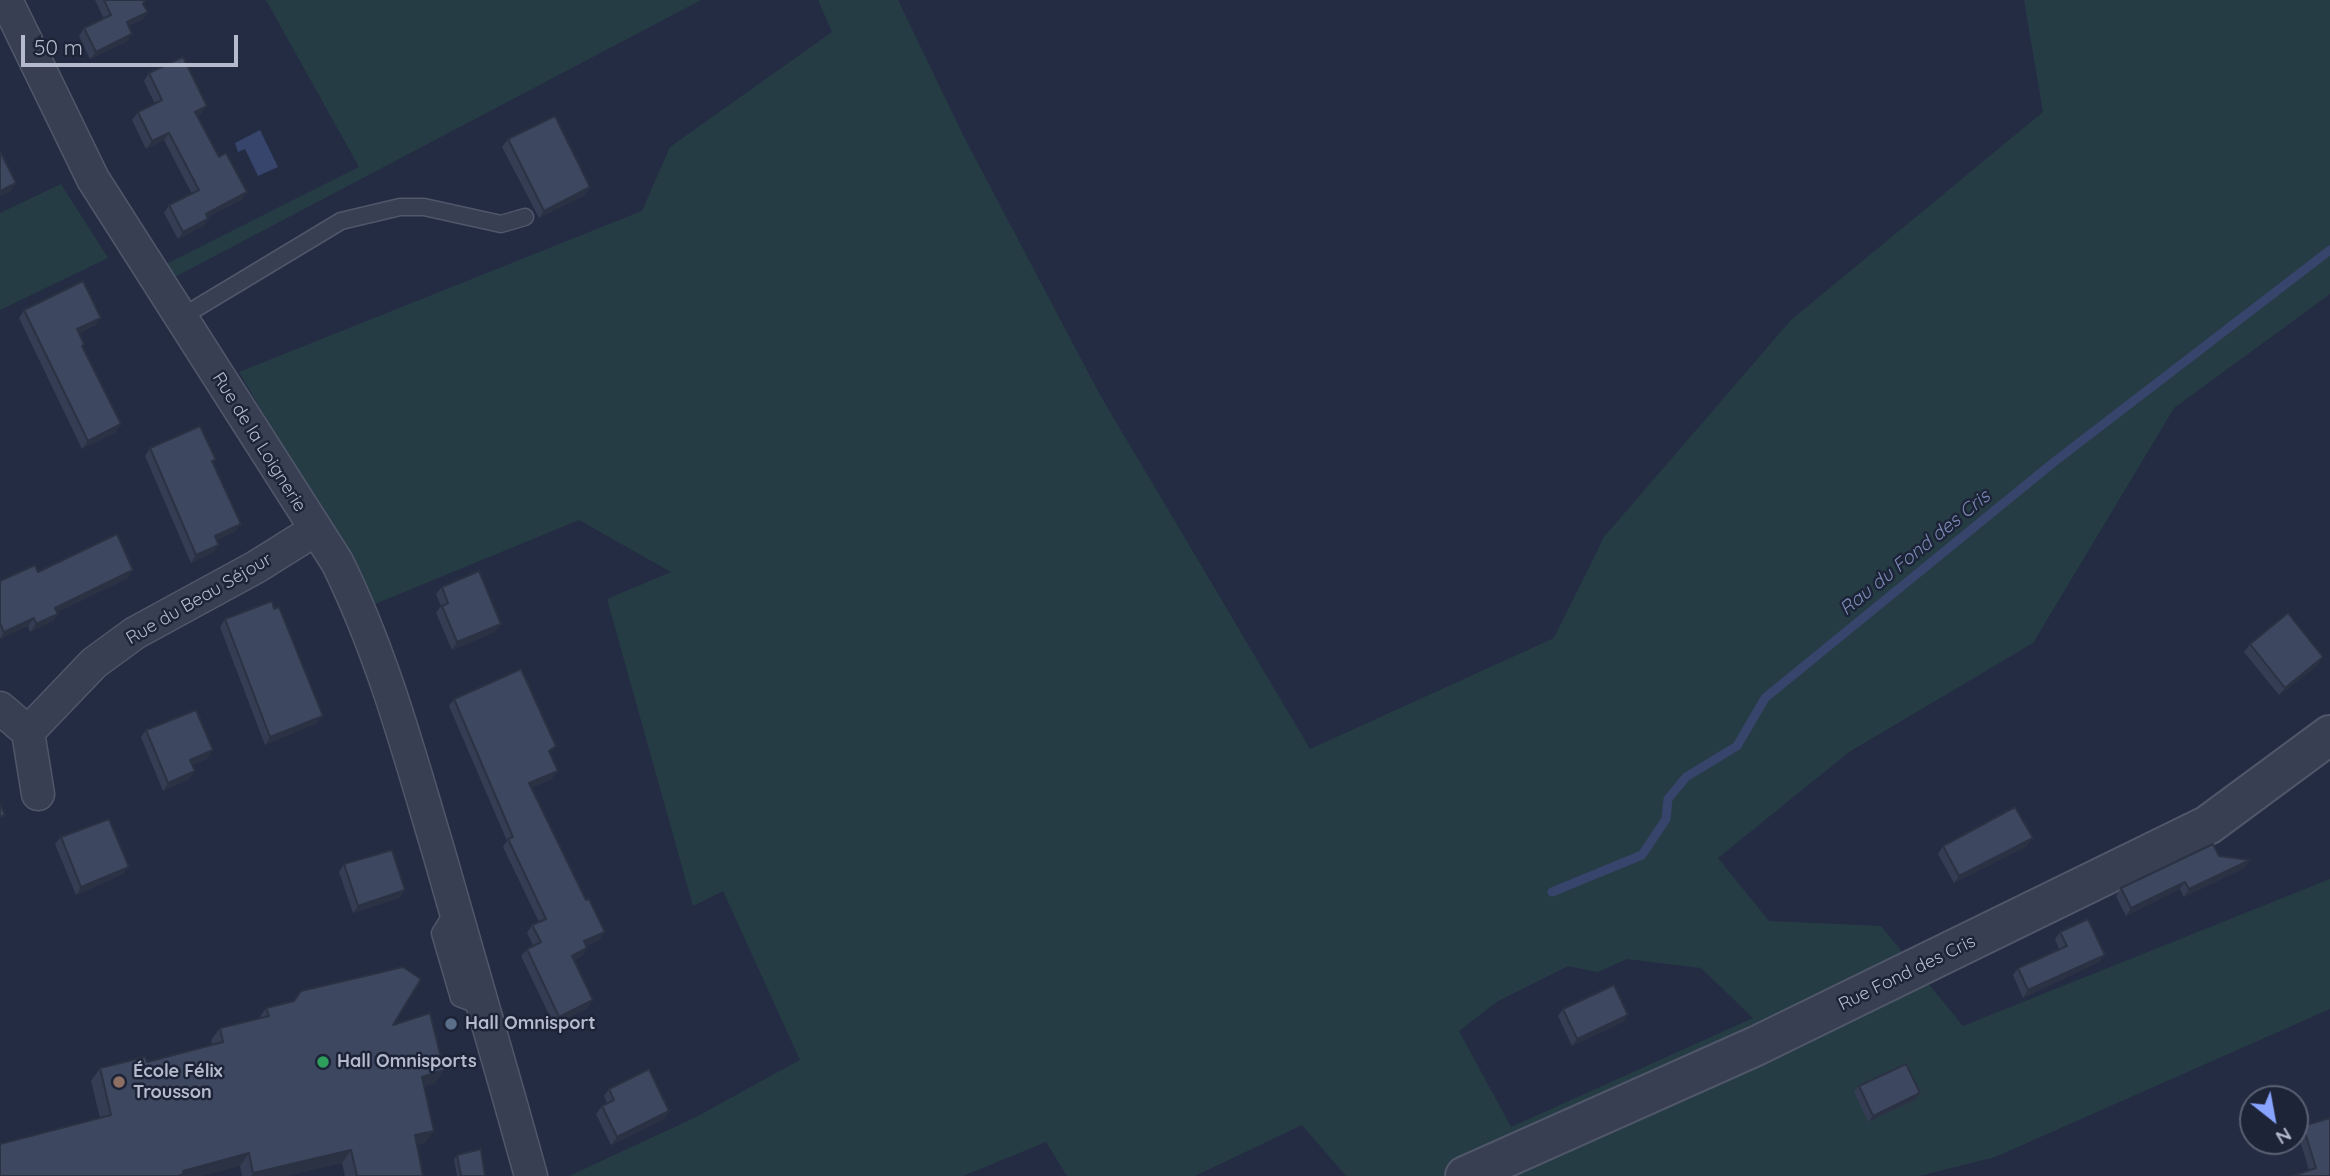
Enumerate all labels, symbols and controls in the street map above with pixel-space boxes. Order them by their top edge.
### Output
scale bar [24,21,242,65]
text: 50 m [34,34,83,60]
street label: Rue de la Loignerie [207,368,311,516]
water label: Rau du Fond des Cris [1835,485,1995,621]
street label: Rue du Beau Séjour [122,549,276,649]
street label: Rue Fond des Cris [1835,930,1979,1016]
place label: Hall Omnisport [465,1013,596,1035]
marker: Hall Omnisport [443,1016,459,1032]
place label: Hall Omnisports [337,1051,477,1073]
marker: Hall Omnisports [315,1054,331,1070]
place label: École Félix Trousson [133,1061,223,1104]
marker: École Félix Trousson [111,1074,127,1090]
north arrow [2239,1085,2309,1155]
text: N [2272,1122,2296,1150]

